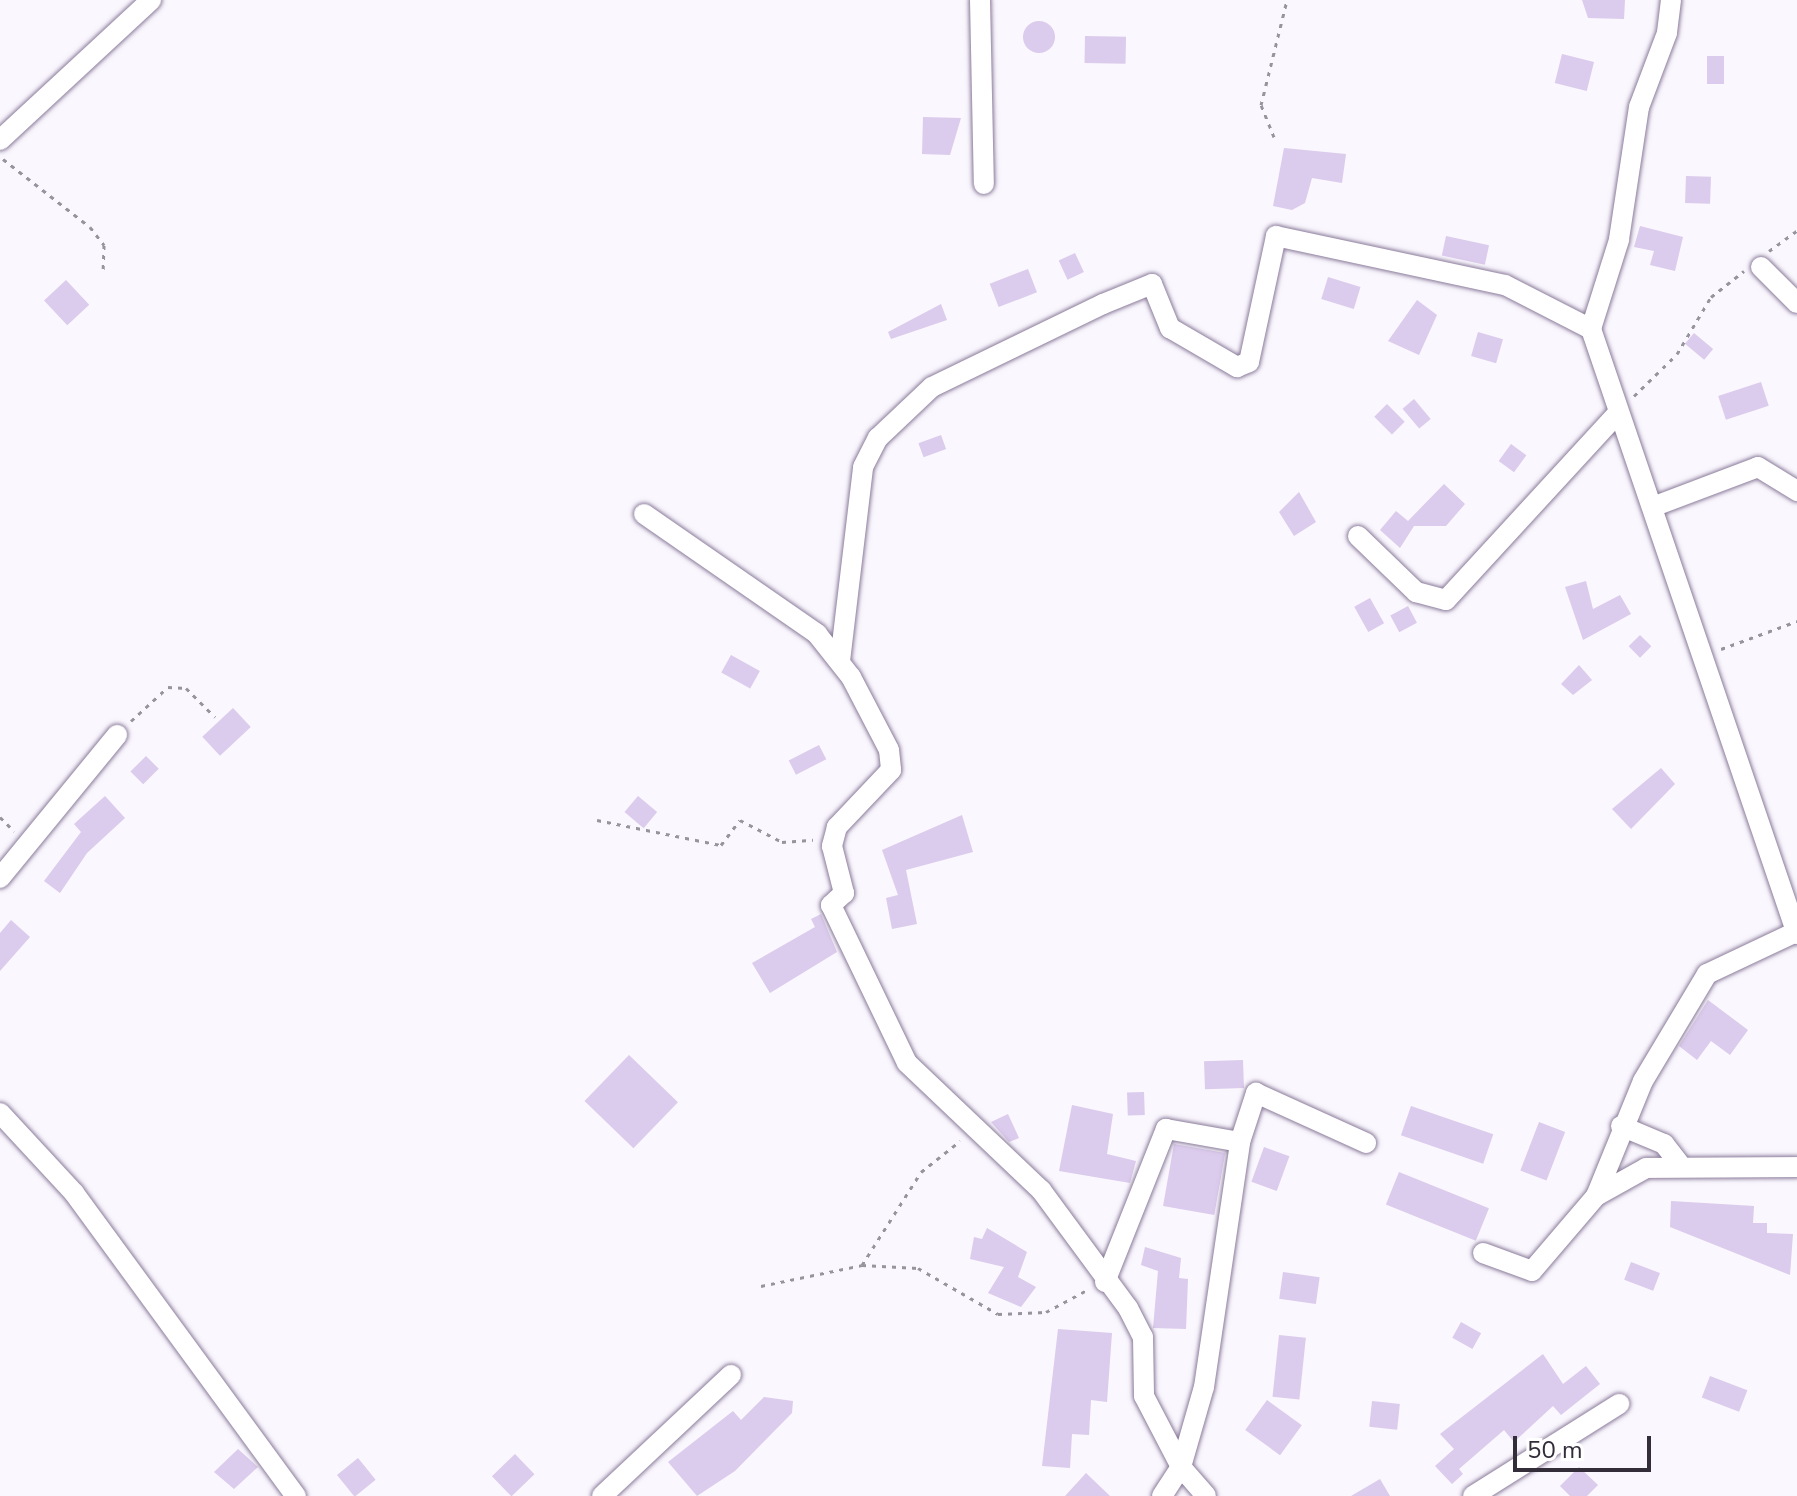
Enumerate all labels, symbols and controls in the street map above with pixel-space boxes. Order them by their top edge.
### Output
scale bar [1517,1420,1655,1470]
text: 50 m [1527,1434,1583,1466]

